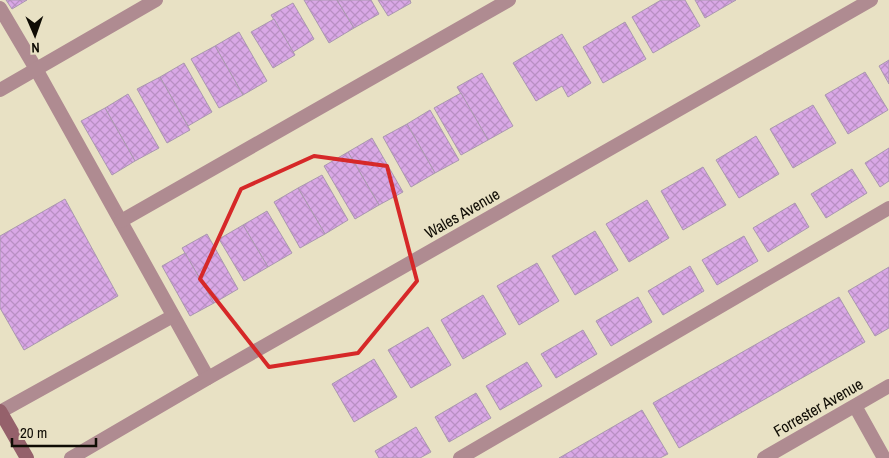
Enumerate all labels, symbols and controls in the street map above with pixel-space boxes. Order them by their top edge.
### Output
north arrow [10,10,60,60]
text: N [31,39,40,57]
street label: Wales Avenue [420,183,504,243]
street label: Forrester Avenue [769,373,867,441]
scale bar [12,416,96,448]
text: 20 m [20,422,47,443]

